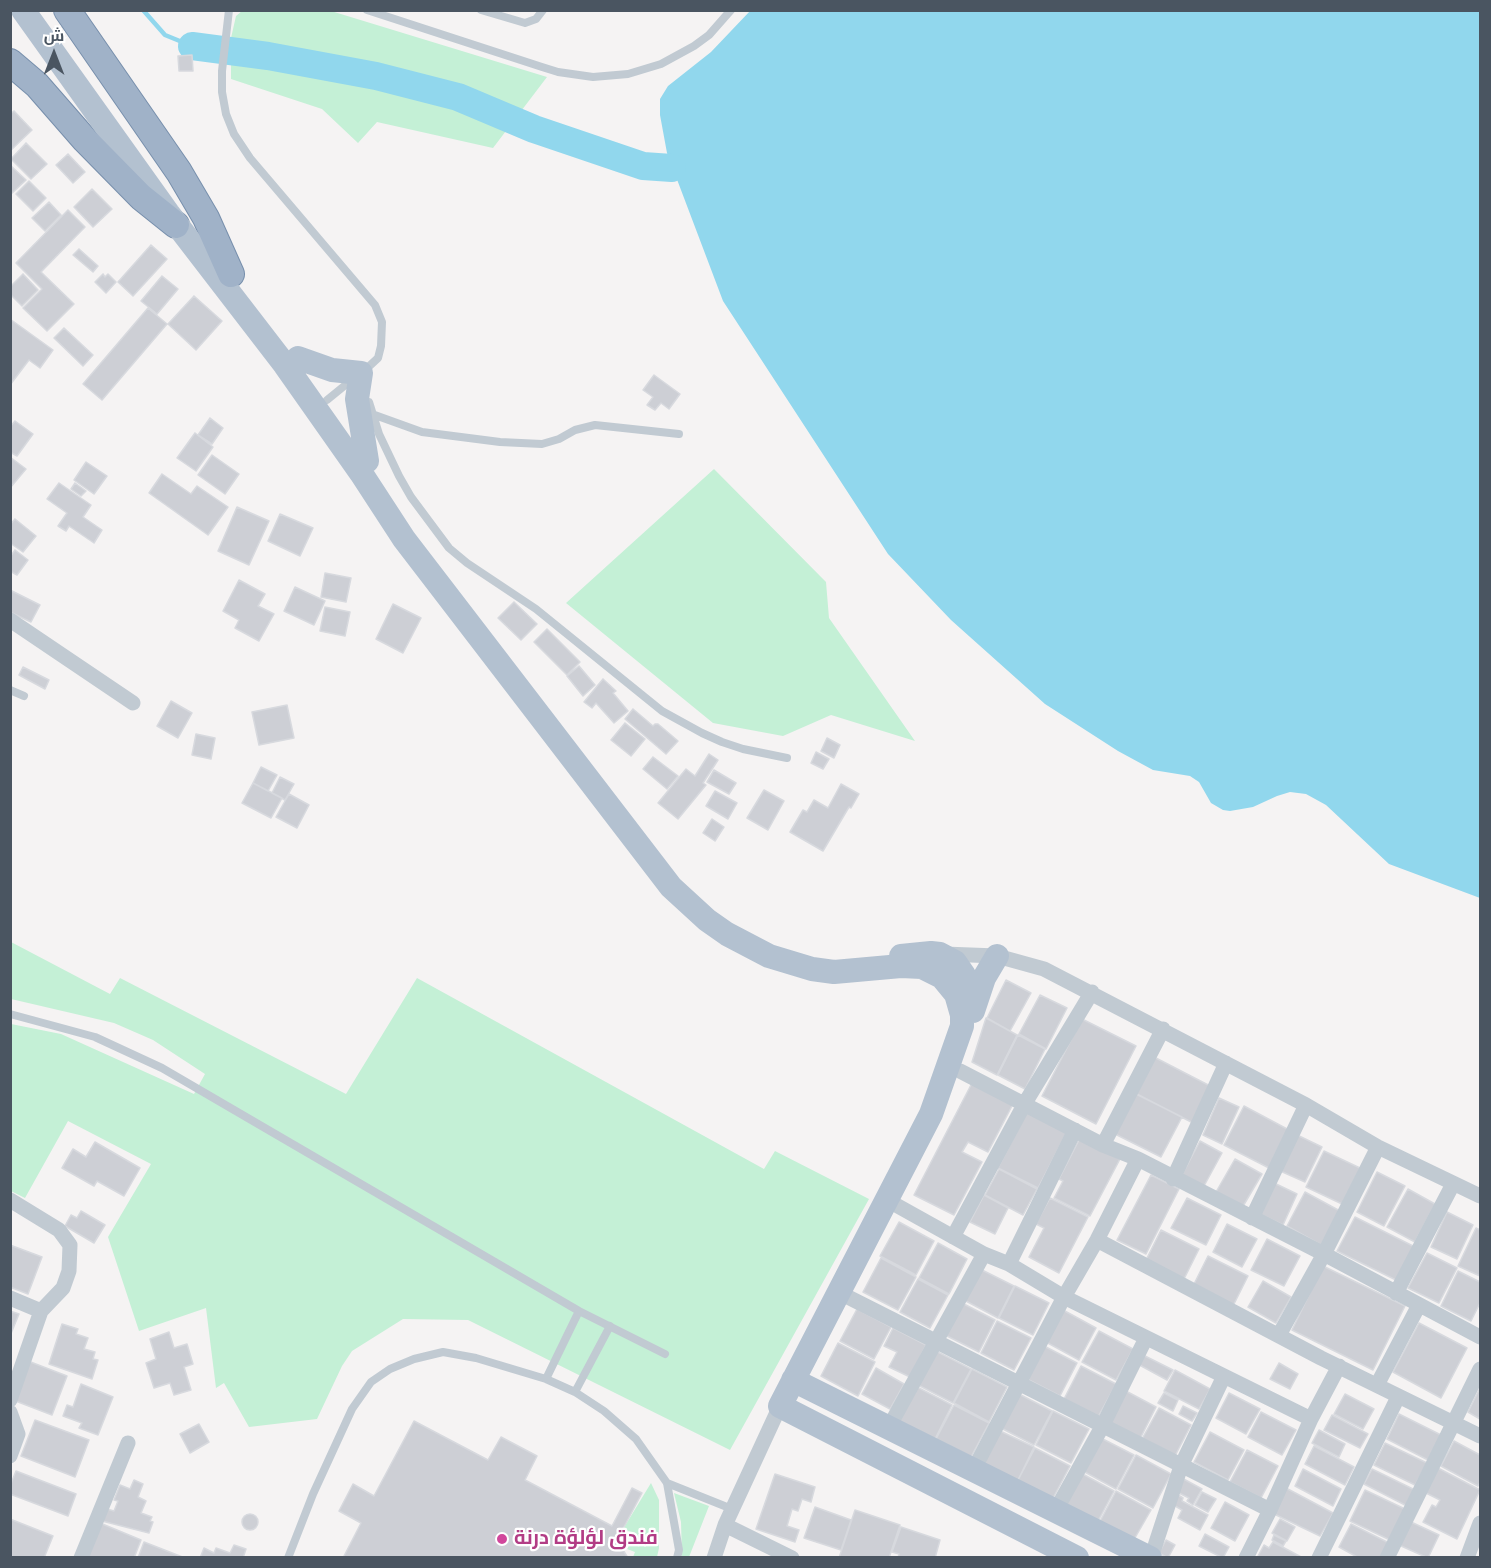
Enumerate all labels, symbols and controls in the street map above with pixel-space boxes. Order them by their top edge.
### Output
north arrow [24,24,84,84]
text: ش [44,25,64,46]
place label: فندق لؤلؤة درنة [514,1527,658,1551]
marker: فندق لؤلؤة درنة [495,1532,509,1546]

